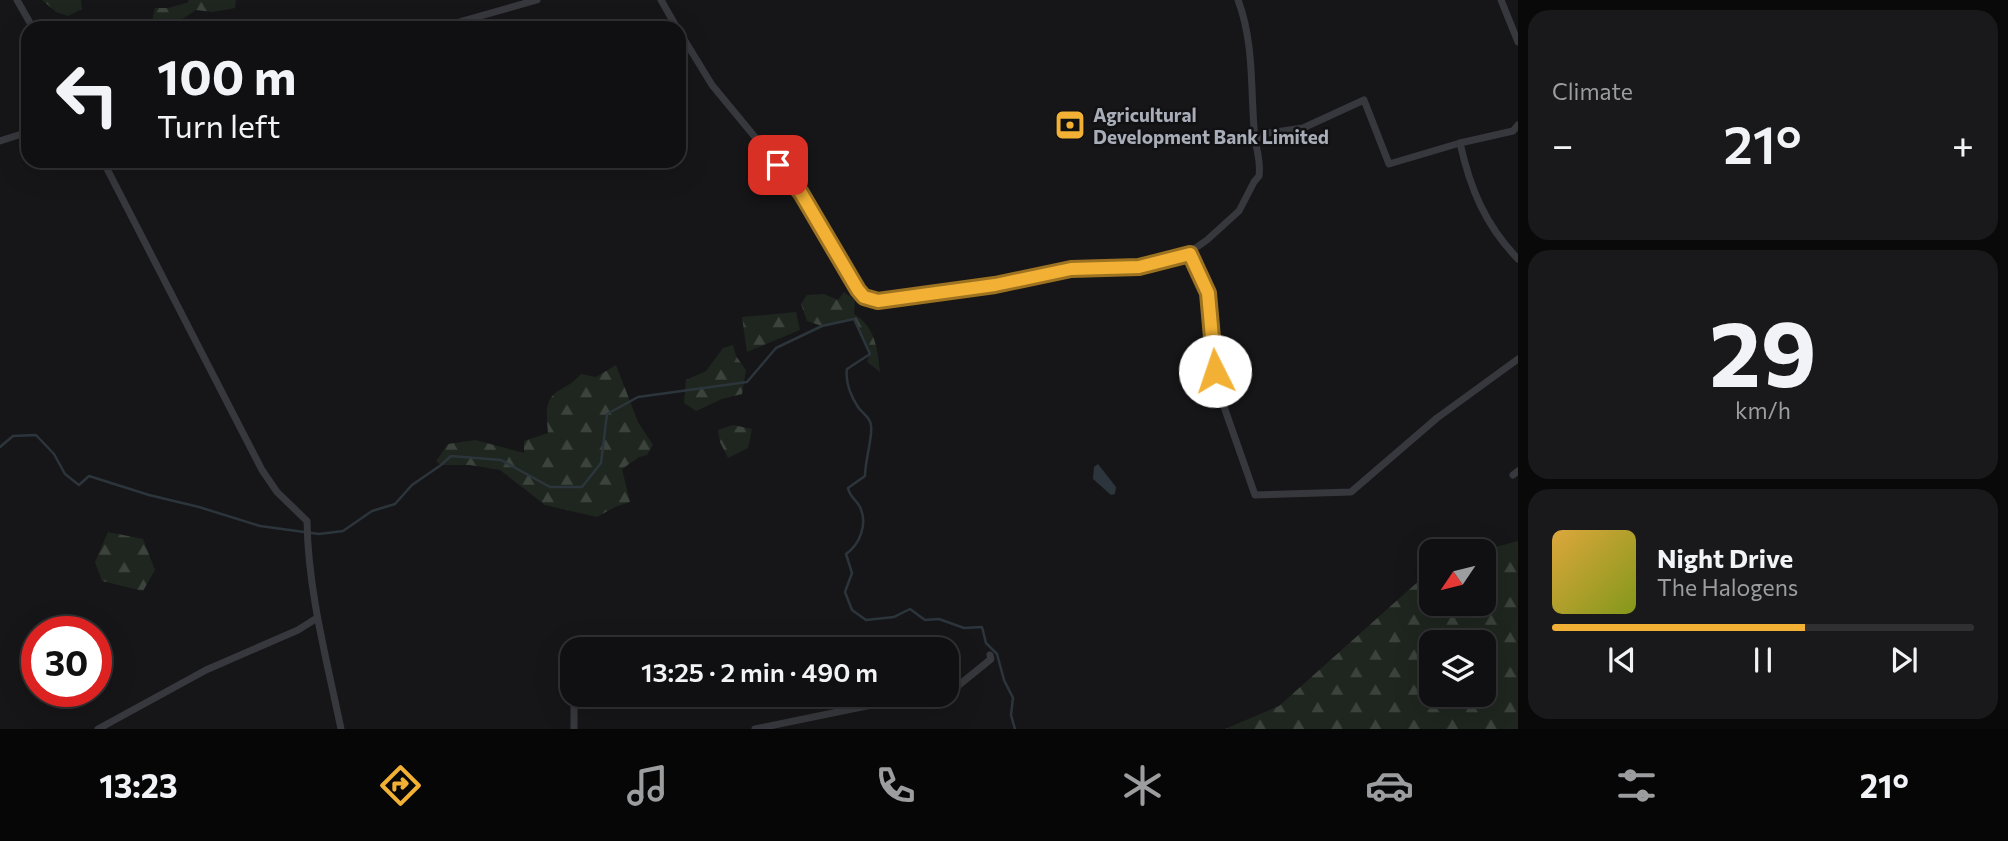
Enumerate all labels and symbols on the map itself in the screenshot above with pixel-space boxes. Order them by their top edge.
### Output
place label: Agricultural Development Bank Limited [1093,103,1329,148]
bank icon: Agricultural Development Bank Limited [1053,108,1087,142]
pin [748,135,808,195]
position arrow [1178,334,1252,408]
north arrow [1419,539,1496,616]
speed limit sign: 30 [21,616,112,707]

